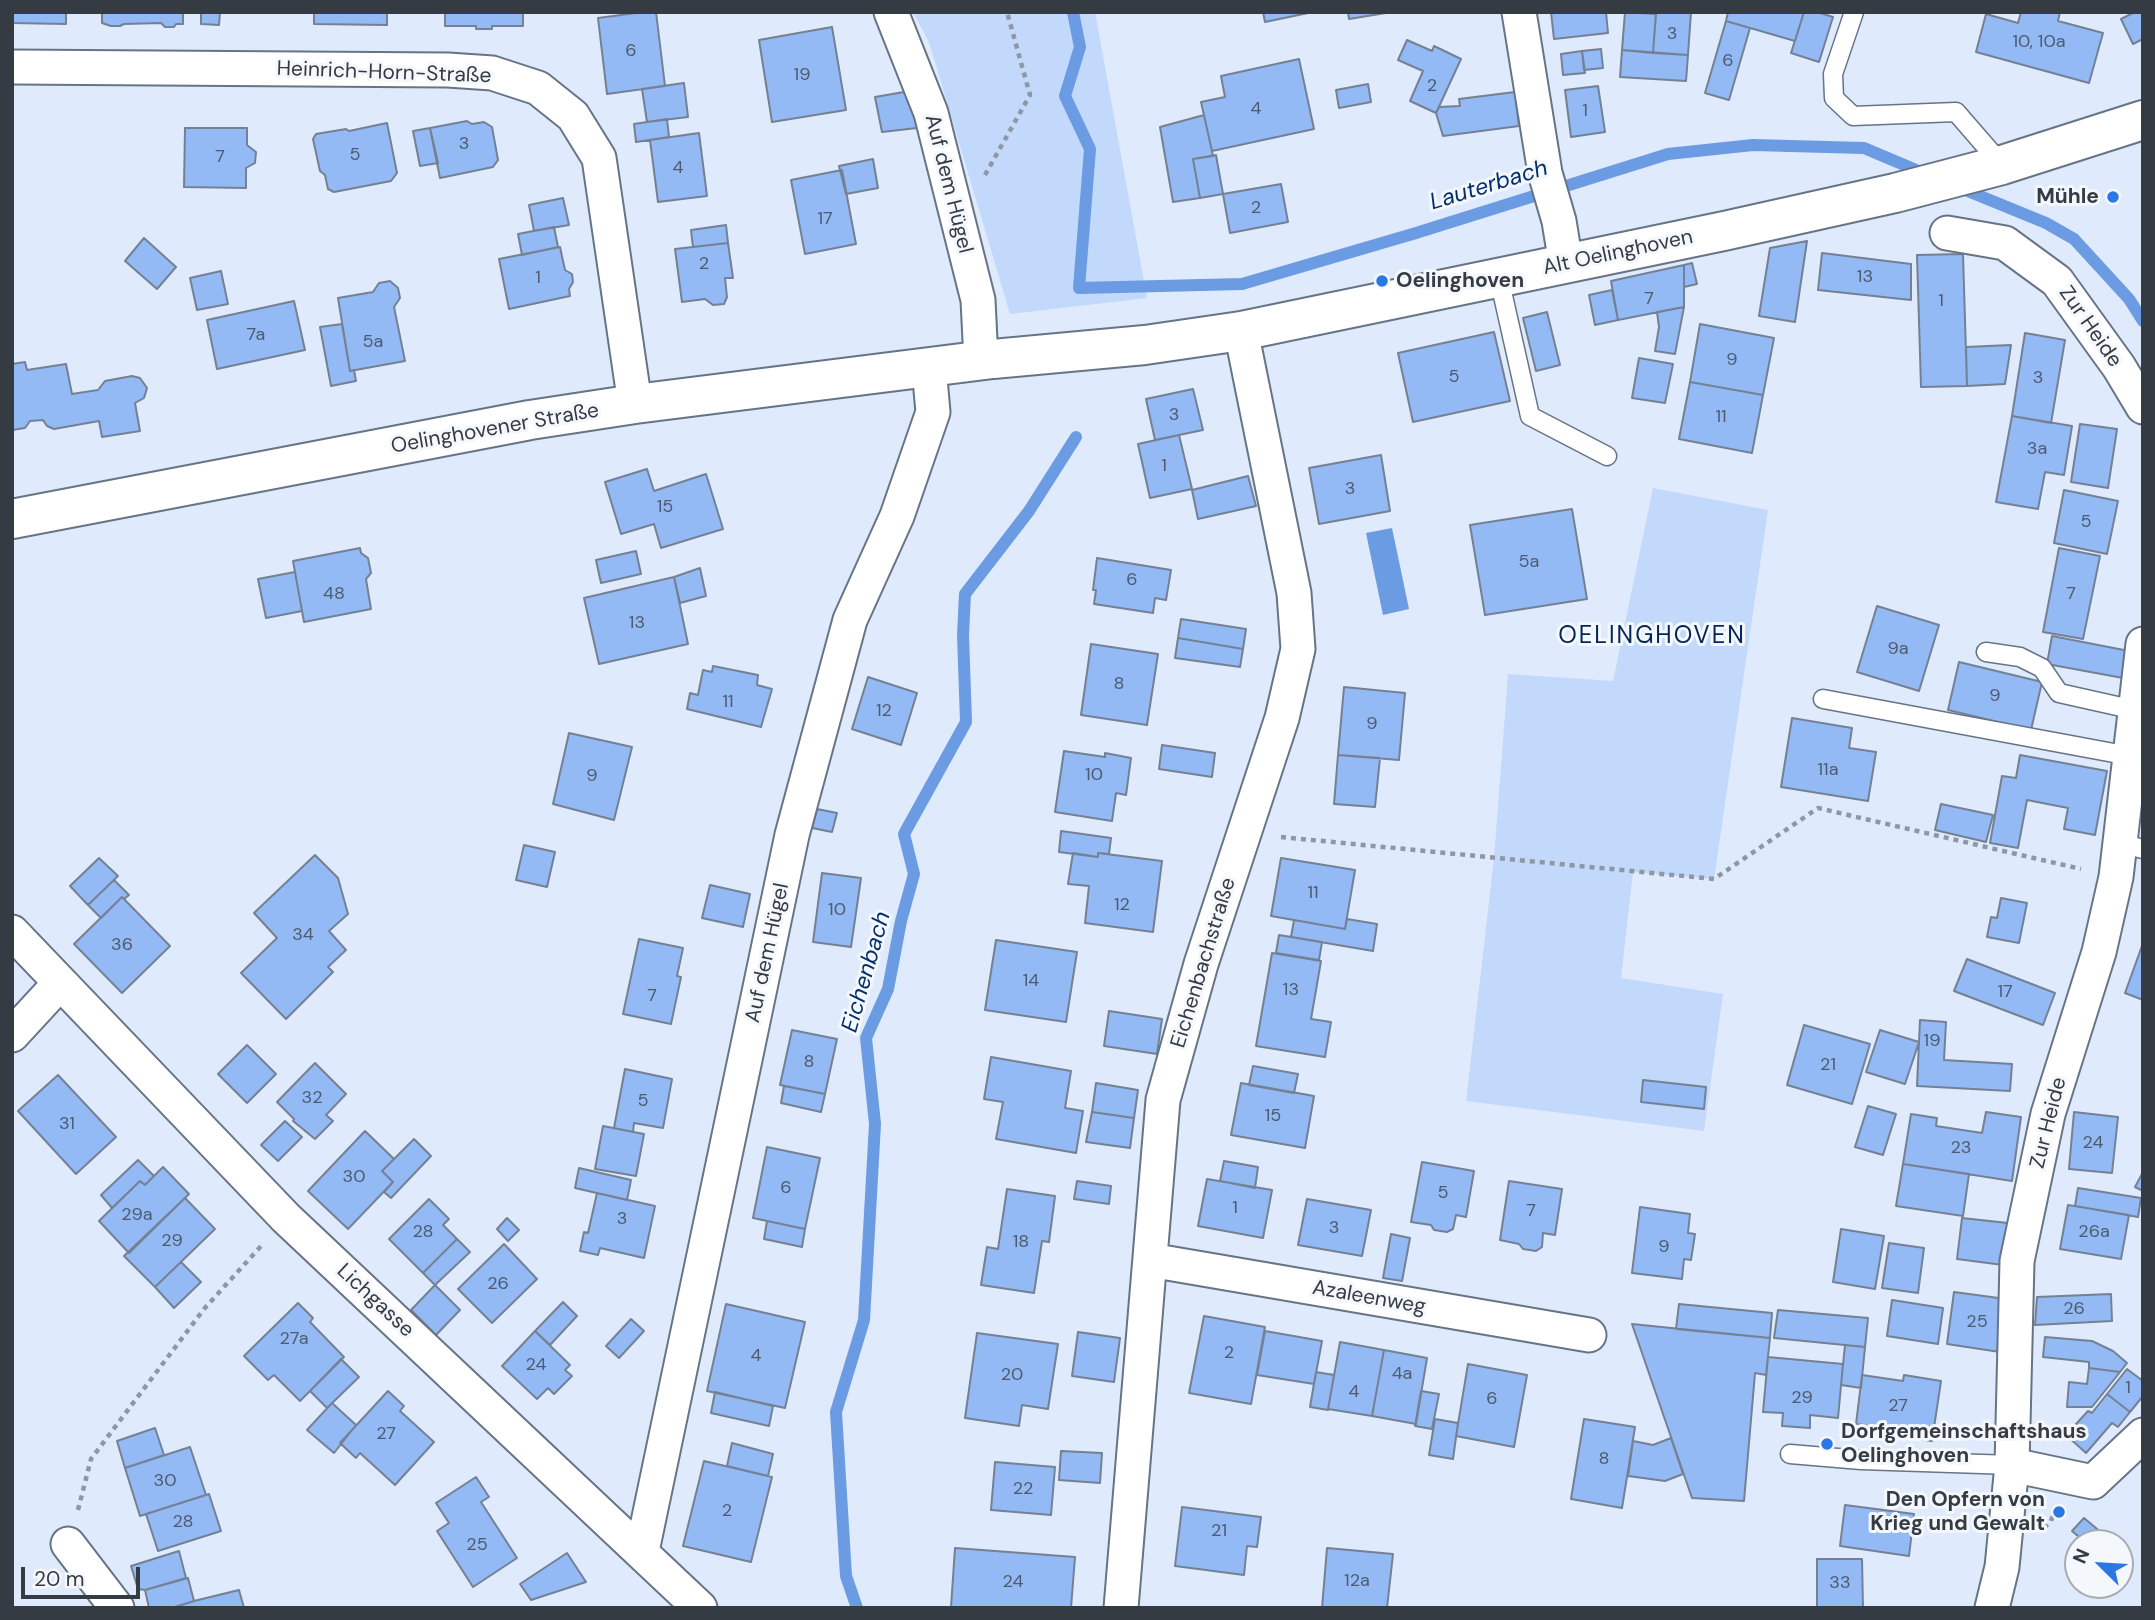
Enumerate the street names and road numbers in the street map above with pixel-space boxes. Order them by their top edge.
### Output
street label: Heinrich-Horn-Straße [276,57,492,89]
street label: Auf dem Hügel [919,112,977,256]
street label: Alt Oelinghoven [1541,225,1695,281]
street label: Zur Heide [2053,282,2127,372]
street label: Oelinghovener Straße [389,398,601,460]
street label: Eichenbachstraße [1166,875,1242,1051]
street label: Auf dem Hügel [741,881,795,1025]
street label: Zur Heide [2026,1075,2072,1171]
street label: Lichgasse [331,1259,419,1343]
street label: Azaleenweg [1310,1276,1428,1320]

